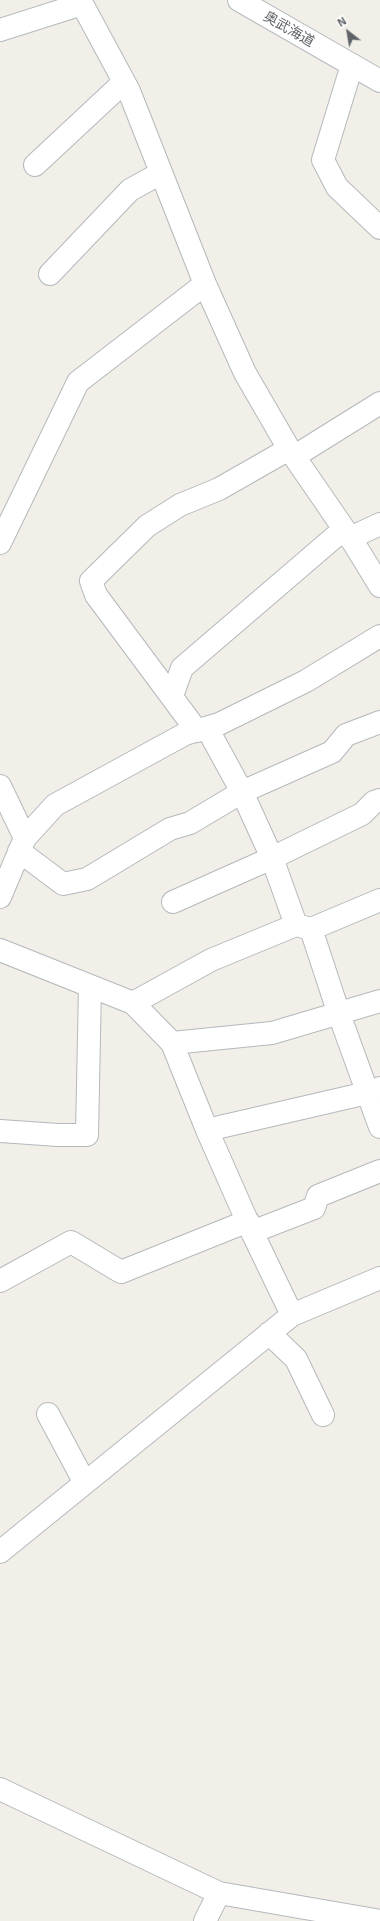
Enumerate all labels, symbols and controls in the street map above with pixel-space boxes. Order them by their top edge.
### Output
street label: 奥武海道 [261,8,317,50]
north arrow [328,12,368,52]
text: N [335,14,348,29]

